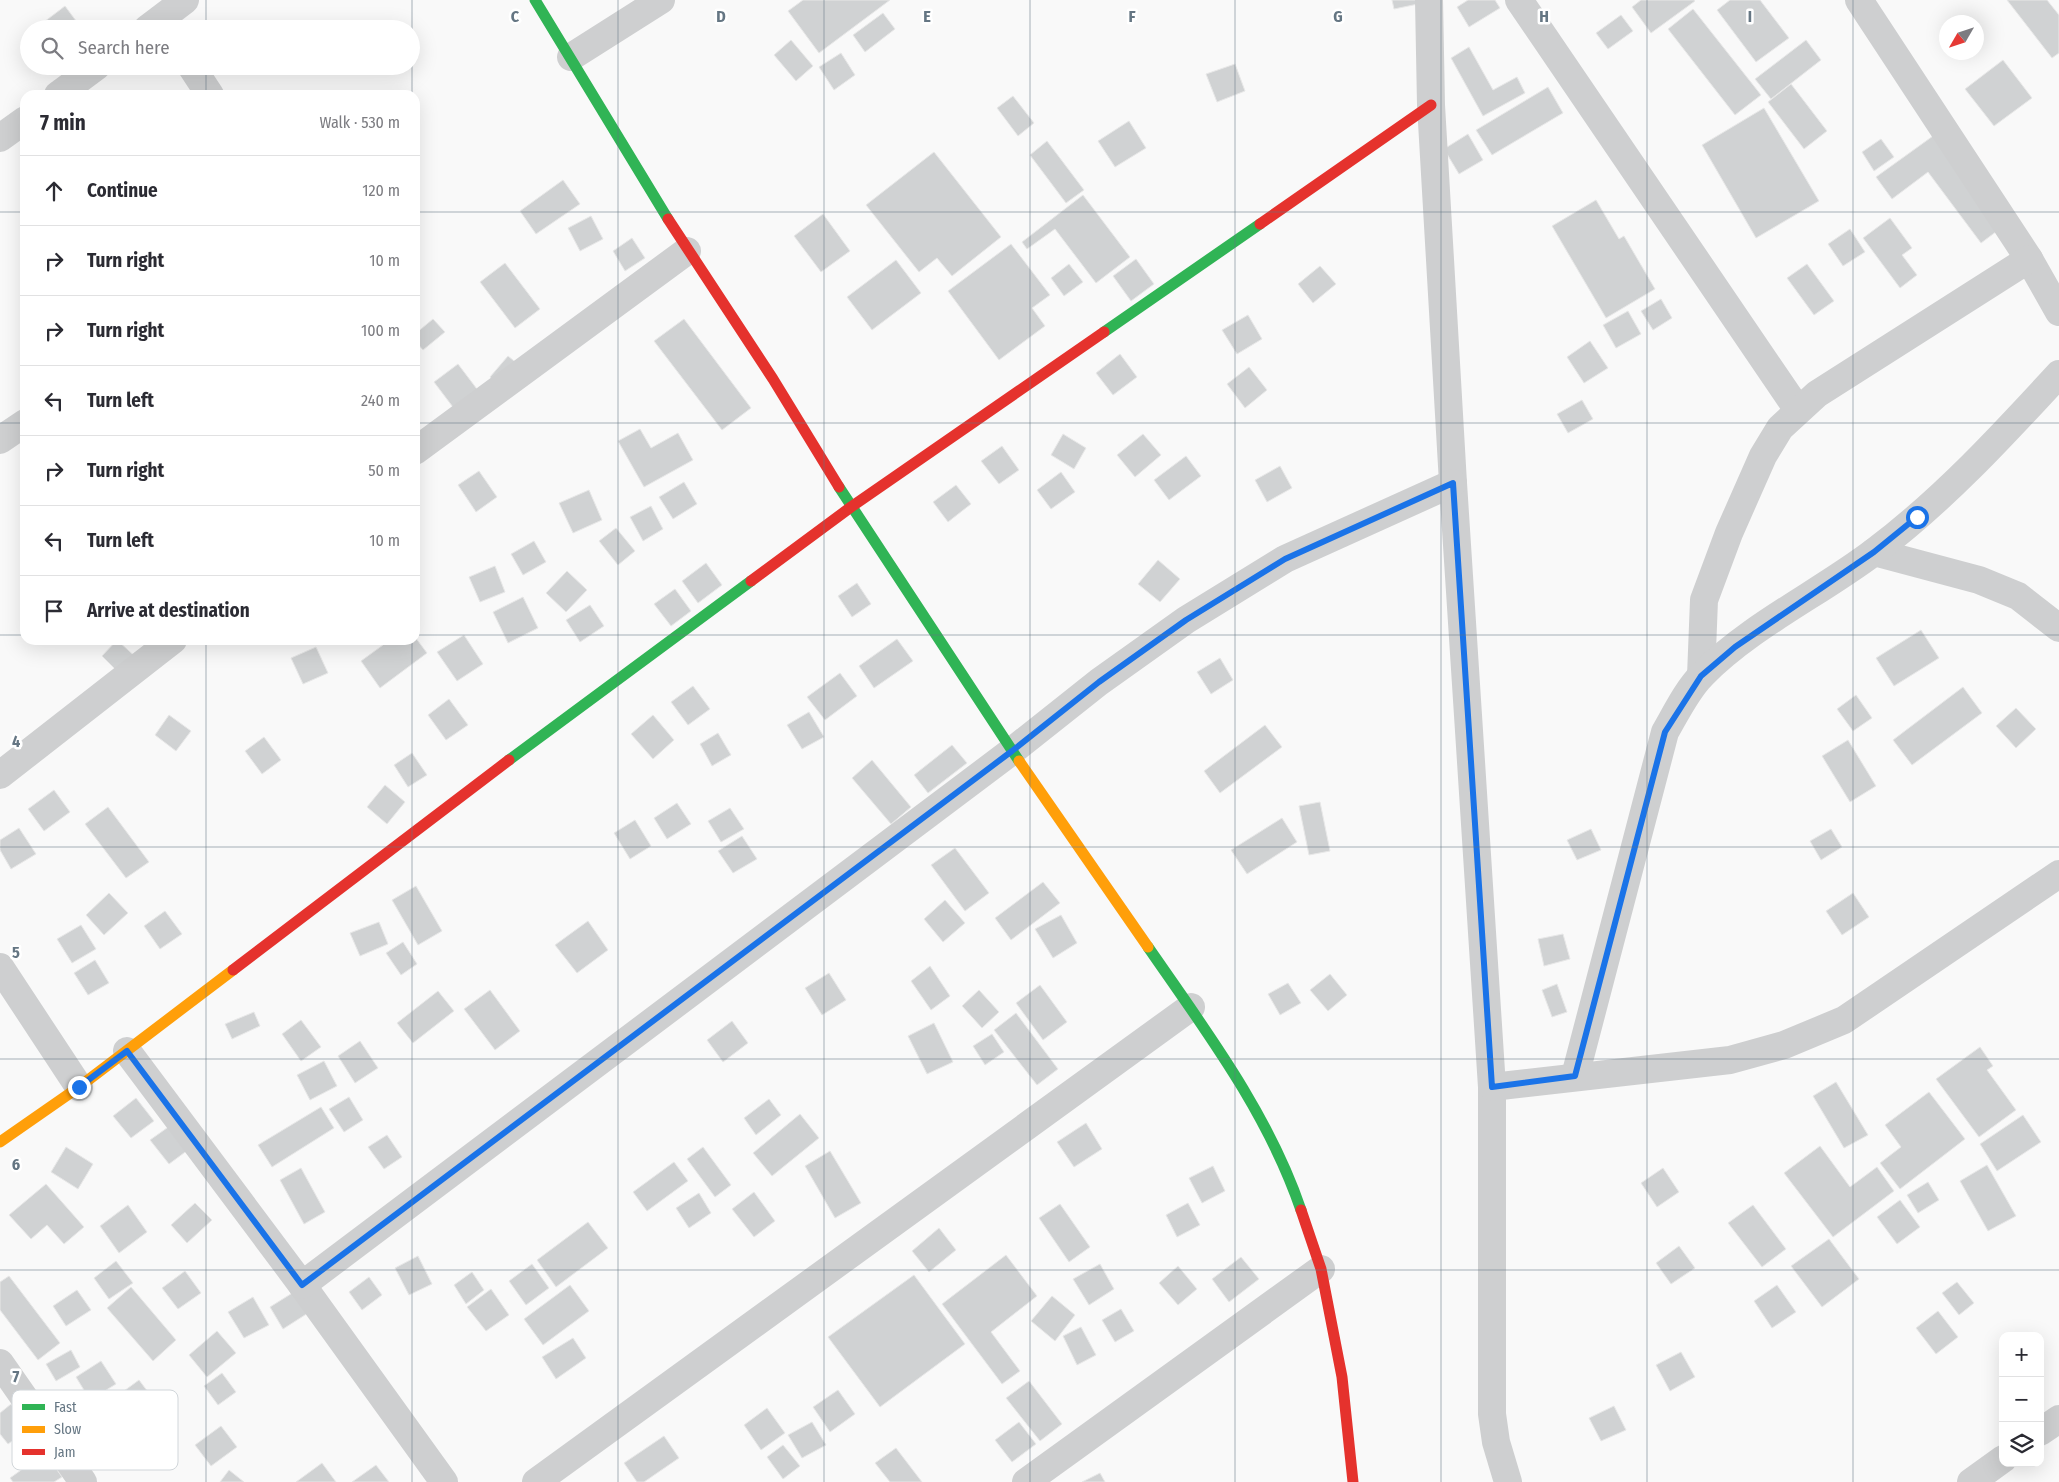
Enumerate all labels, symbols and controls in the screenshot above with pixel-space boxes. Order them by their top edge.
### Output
text: C [511,7,520,26]
text: D [716,7,726,26]
text: E [923,7,931,26]
text: F [1128,7,1136,26]
text: G [1333,7,1343,26]
text: H [1539,7,1549,26]
text: I [1748,7,1752,26]
north arrow [1939,15,1984,60]
search box [20,20,420,75]
icon: search [38,34,66,62]
text: Search here [78,36,170,59]
text: 7 min [40,110,86,136]
text: Walk · 530 m [319,113,400,132]
icon: ahead [40,177,68,205]
text: Continue [87,179,158,202]
text: 120 m [362,181,400,200]
icon: right [40,247,68,275]
text: Turn right [87,249,164,272]
text: 10 m [369,251,400,270]
icon: right [40,317,68,345]
text: Turn right [87,319,164,342]
text: 100 m [361,321,400,340]
icon: left [40,387,68,415]
text: Turn left [87,389,154,412]
text: 240 m [361,391,400,410]
icon: right [40,457,68,485]
text: Turn right [87,459,164,482]
text: 50 m [368,461,400,480]
route start [1906,506,1929,529]
icon: left [40,527,68,555]
text: Turn left [87,529,154,552]
text: 10 m [369,531,400,550]
icon: arrive [40,597,68,625]
text: Arrive at destination [87,599,250,622]
text: 4 [12,732,20,751]
text: 5 [12,943,20,962]
route end [68,1076,91,1099]
text: 6 [12,1155,20,1174]
map controls [1999,1332,2044,1467]
button: + [1999,1332,2044,1377]
text: 7 [13,1367,20,1386]
button: − [1999,1377,2044,1422]
legend [12,1390,178,1470]
text: Fast [54,1399,77,1416]
text: Slow [54,1421,81,1438]
button: layers [1999,1422,2044,1467]
text: Jam [54,1444,75,1461]

